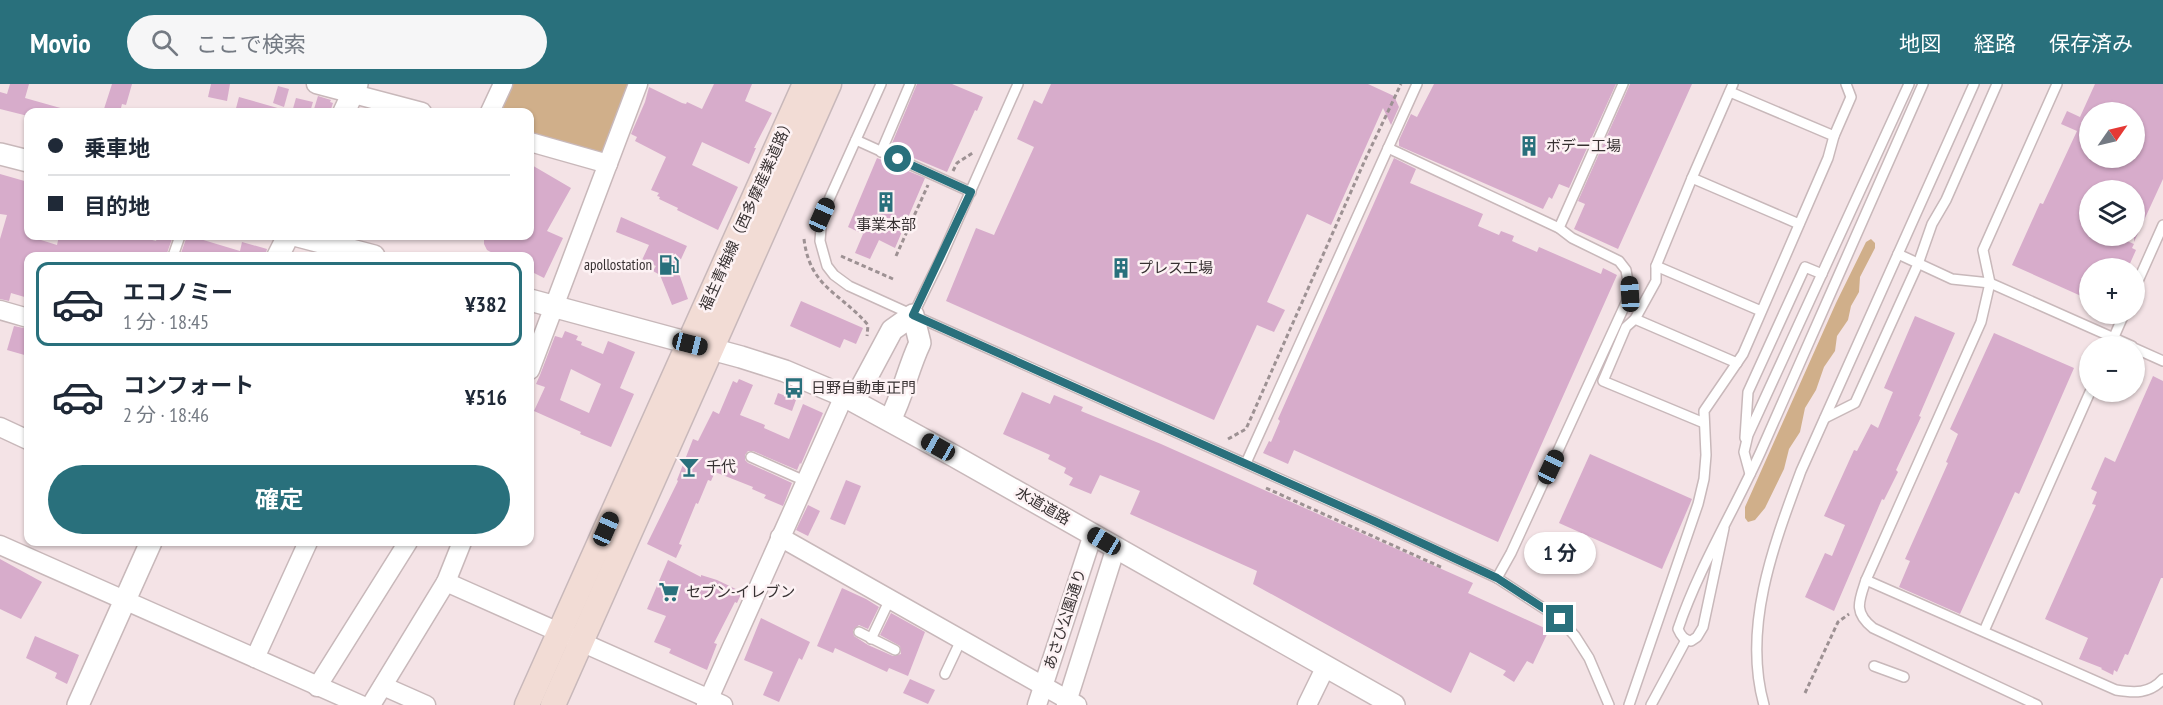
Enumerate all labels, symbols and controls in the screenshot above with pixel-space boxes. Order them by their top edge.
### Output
search box [127,15,547,69]
text: Movio [30,24,91,61]
icon: search [148,26,181,59]
text: ここで検索 [196,30,306,58]
text: 地図 [1899,30,1941,57]
text: 経路 [1974,30,2016,57]
text: 保存済み [2049,30,2133,57]
north arrow [2079,102,2145,168]
map controls [2079,102,2145,402]
street label: 福生青梅線（西多摩産業道路） [695,114,798,314]
text: 乗車地 [84,134,150,162]
building icon: ボデー工場 [1517,134,1541,158]
place label: ボデー工場 [1546,136,1621,155]
route start [884,145,911,172]
button: layers [2079,180,2145,246]
building icon: 事業本部 [874,190,898,214]
text: 目的地 [84,192,150,220]
car [806,195,838,235]
place label: 事業本部 [856,215,916,234]
fuel station icon: apollostation [657,253,681,277]
place label: apollostation [584,255,652,274]
building icon: プレス工場 [1109,256,1133,280]
place label: プレス工場 [1138,258,1213,277]
button: + [2079,258,2145,324]
car [1620,276,1640,312]
icon: car [51,277,105,331]
text: エコノミー [123,278,233,306]
text: ¥382 [465,290,507,318]
text: 1 分 · 18:45 [123,309,209,335]
car [670,331,710,357]
button: − [2079,336,2145,402]
icon: car [51,370,105,424]
text: コンフォート [123,371,254,399]
bus stop icon: 日野自動車正門 [782,376,806,400]
place label: 日野自動車正門 [811,378,916,397]
text: ¥516 [465,383,507,411]
text: 2 分 · 18:46 [123,402,209,428]
car [918,430,958,464]
car [1535,447,1567,487]
bar icon: 千代 [677,455,701,479]
place label: 千代 [706,457,736,476]
button: 確定 [48,465,510,534]
street label: 水道道路 [1013,482,1074,529]
car [590,509,622,549]
car [1084,524,1124,558]
callout: 1 分 [1524,532,1596,574]
text: 1 分 [1543,540,1577,566]
street label: あさひ公園通り [1039,566,1090,672]
supermarket icon: セブン-イレブン [657,580,681,604]
place label: セブン-イレブン [686,582,795,601]
route end [1546,605,1573,632]

